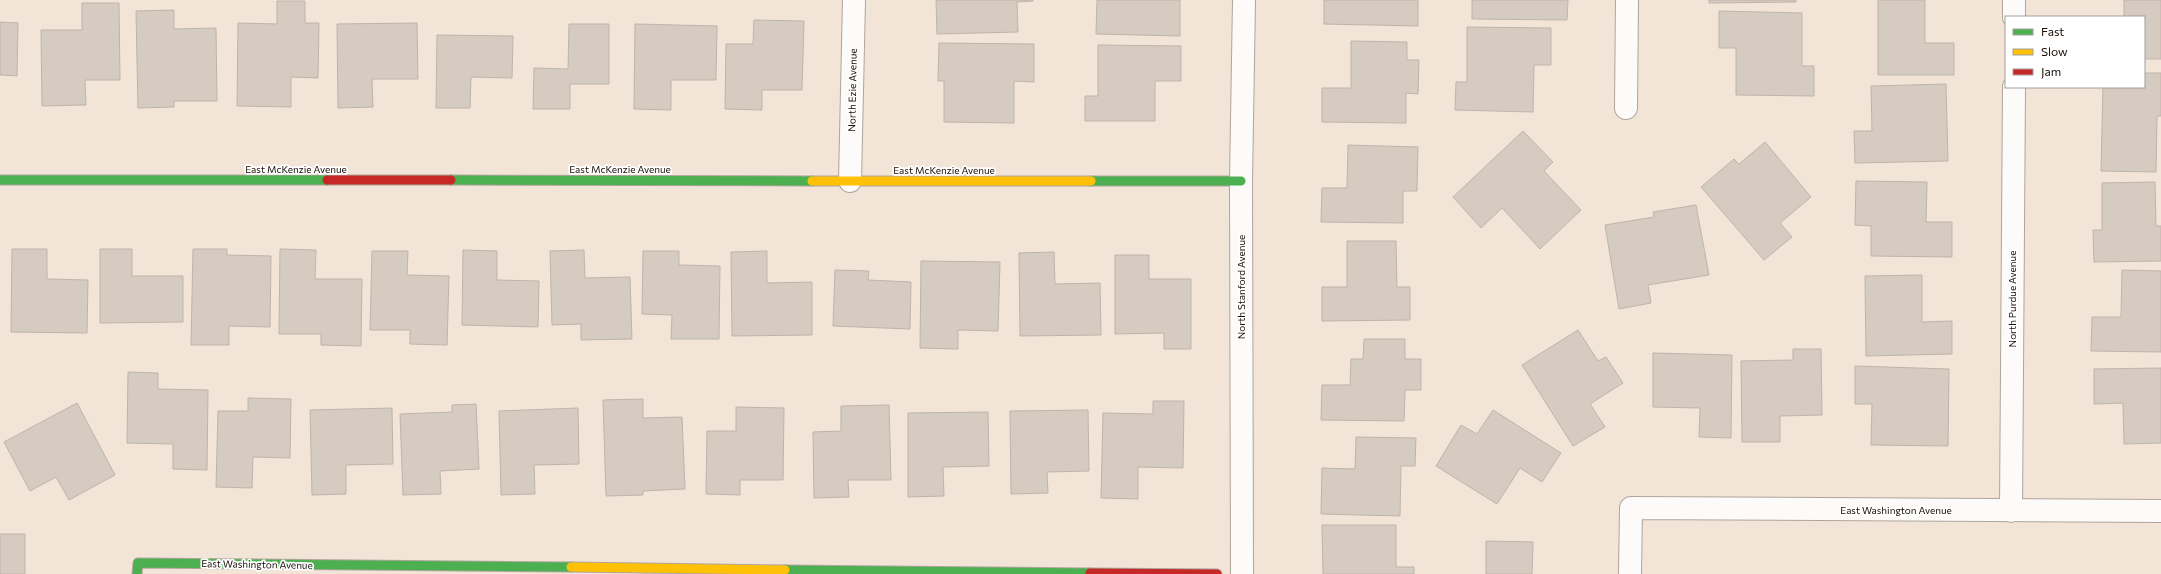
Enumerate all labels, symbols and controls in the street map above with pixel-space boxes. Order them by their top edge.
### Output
legend [2005,16,2145,88]
text: Fast [2041,24,2064,38]
text: Slow [2041,44,2068,58]
street label: North Ezie Avenue [845,48,859,132]
text: Jam [2041,64,2061,79]
street label: East McKenzie Avenue [245,163,347,175]
street label: East McKenzie Avenue [569,163,671,175]
street label: East McKenzie Avenue [893,164,995,176]
street label: North Stanford Avenue [1235,235,1247,339]
street label: North Purdue Avenue [2006,251,2018,347]
street label: East Washington Avenue [1840,504,1952,516]
street label: East Washington Avenue [201,557,313,571]

